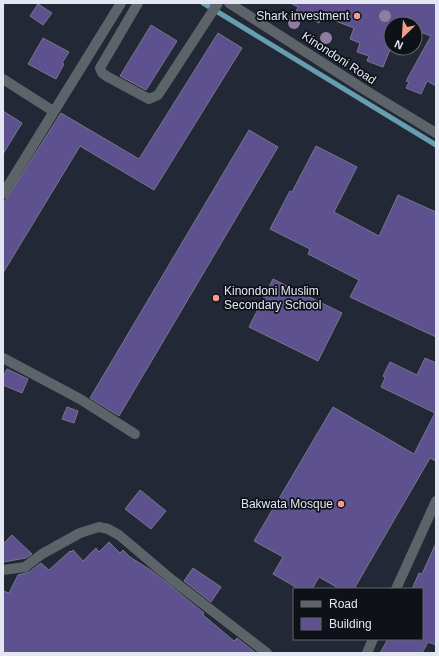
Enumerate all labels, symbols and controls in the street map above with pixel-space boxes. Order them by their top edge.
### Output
place label: Shark investment [256,9,350,23]
marker: Shark investment [352,11,362,21]
north arrow [383,16,423,56]
street label: Kinondoni Road [299,29,379,87]
text: N [393,38,405,52]
place label: Kinondoni Muslim Secondary School [224,284,321,312]
marker: Kinondoni Muslim Secondary School [211,293,221,303]
place label: Bakwata Mosque [241,497,333,511]
marker: Bakwata Mosque [336,499,346,509]
legend [293,588,423,640]
text: Road [329,597,358,611]
text: Building [329,617,372,631]

